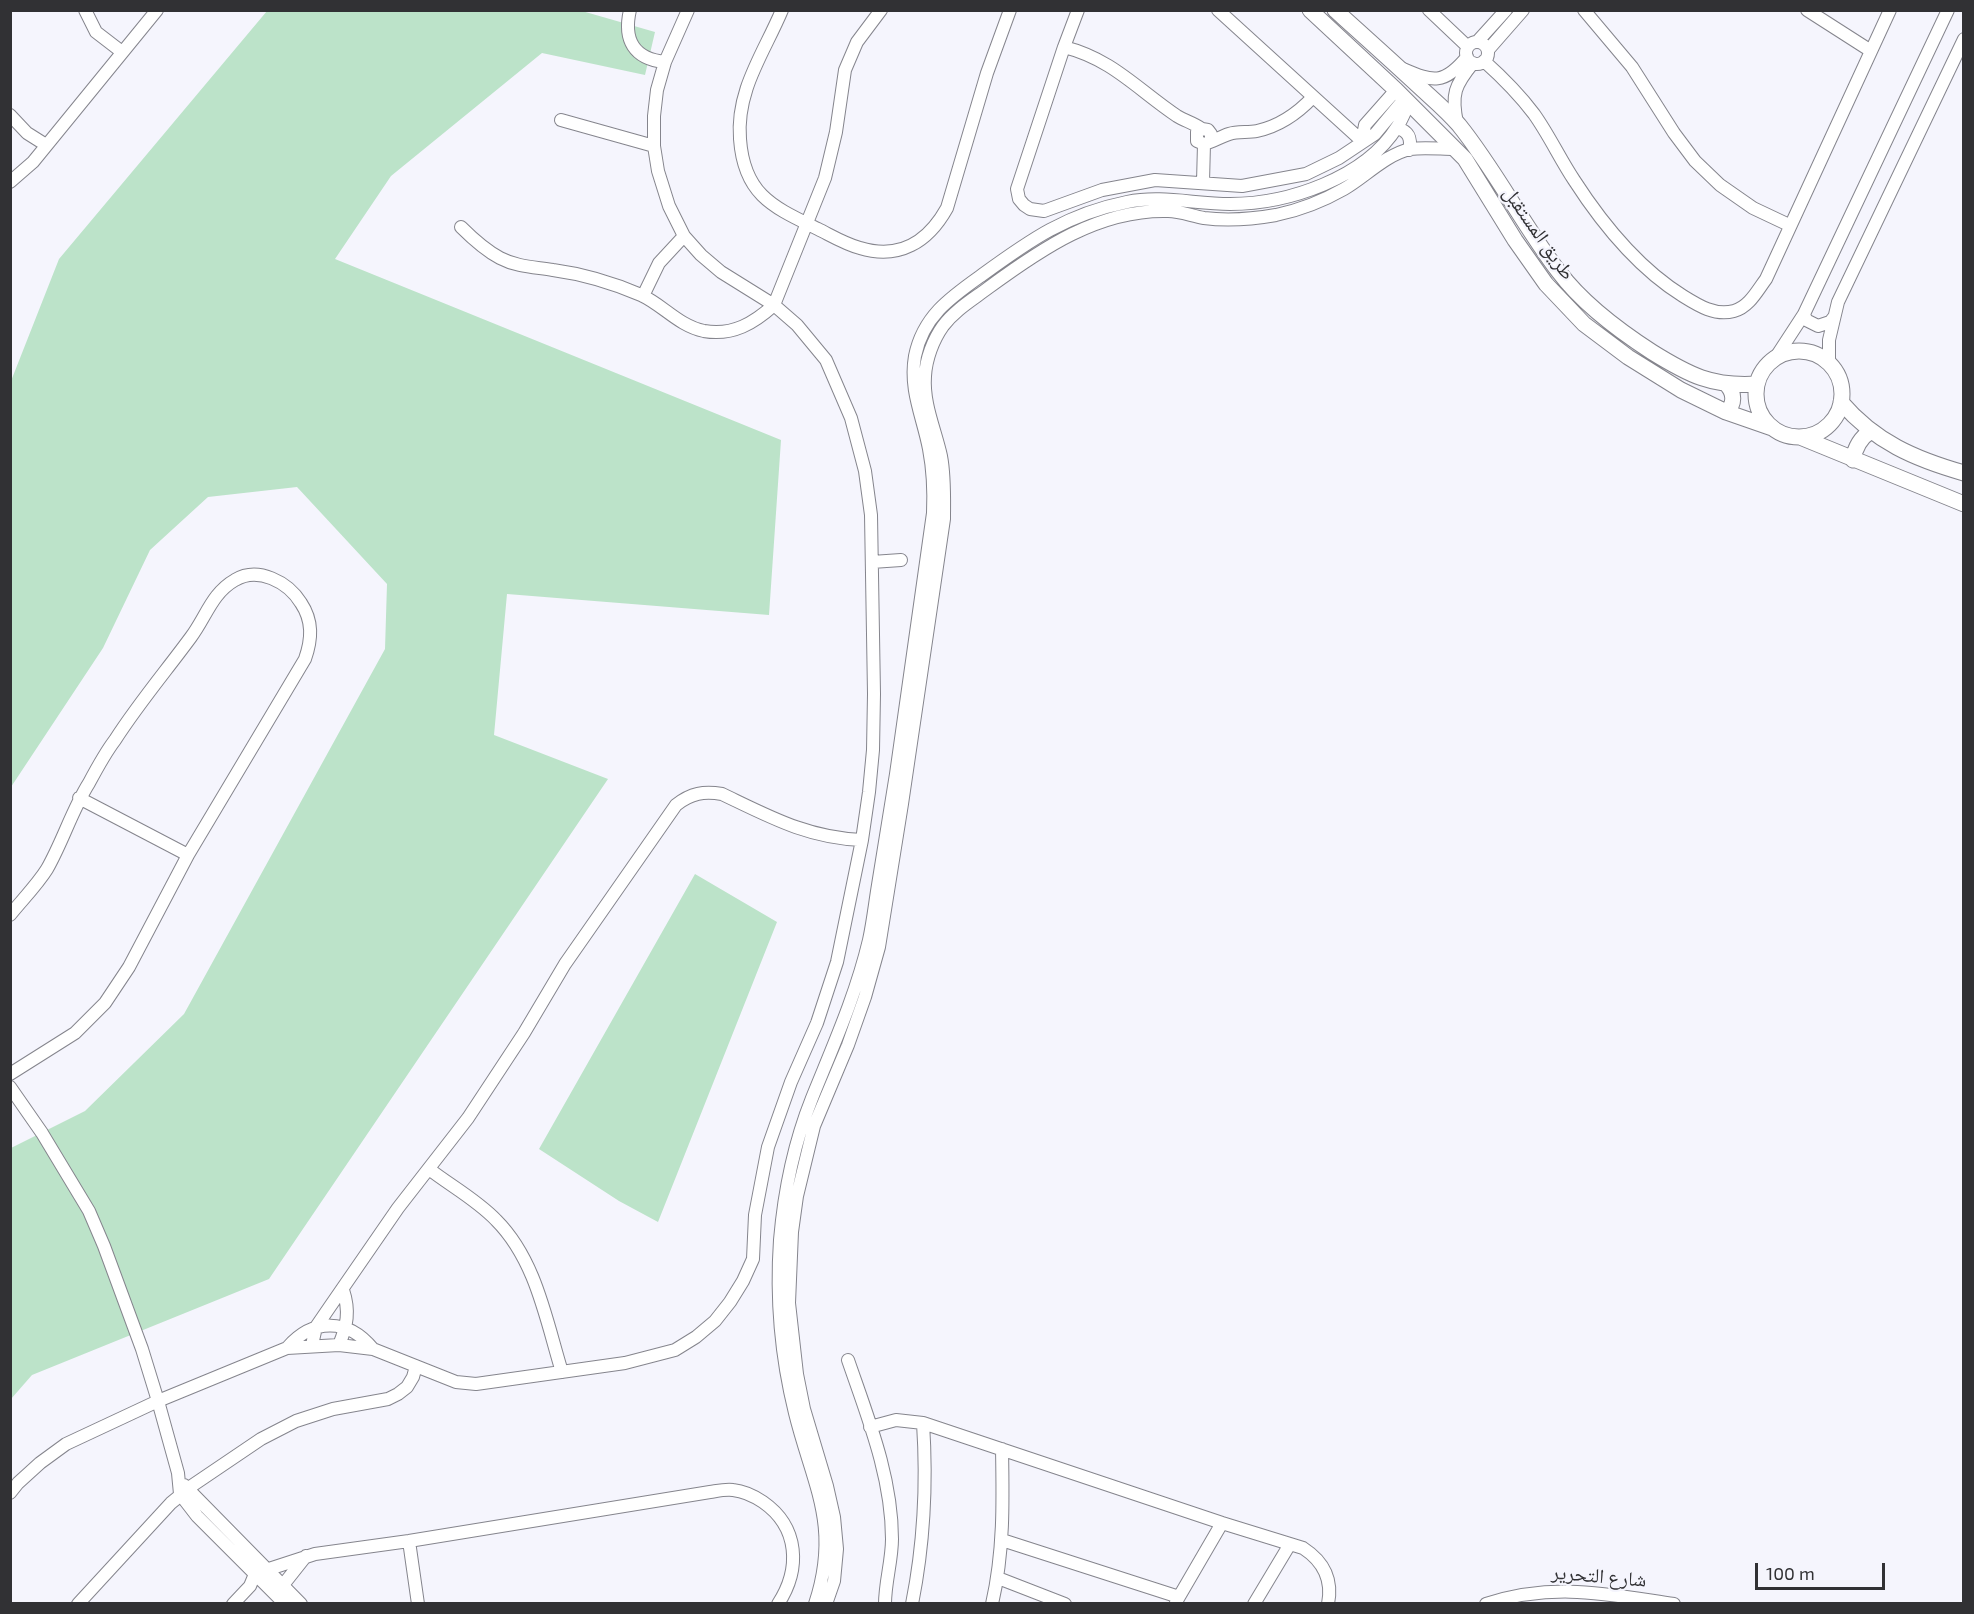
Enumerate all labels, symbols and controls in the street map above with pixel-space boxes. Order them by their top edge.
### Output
street label: طريق المستقبل [1498,182,1580,284]
scale bar [1758,1551,1888,1589]
street label: شارع التحرير [1551,1560,1647,1592]
text: 100 m [1766,1562,1815,1584]

